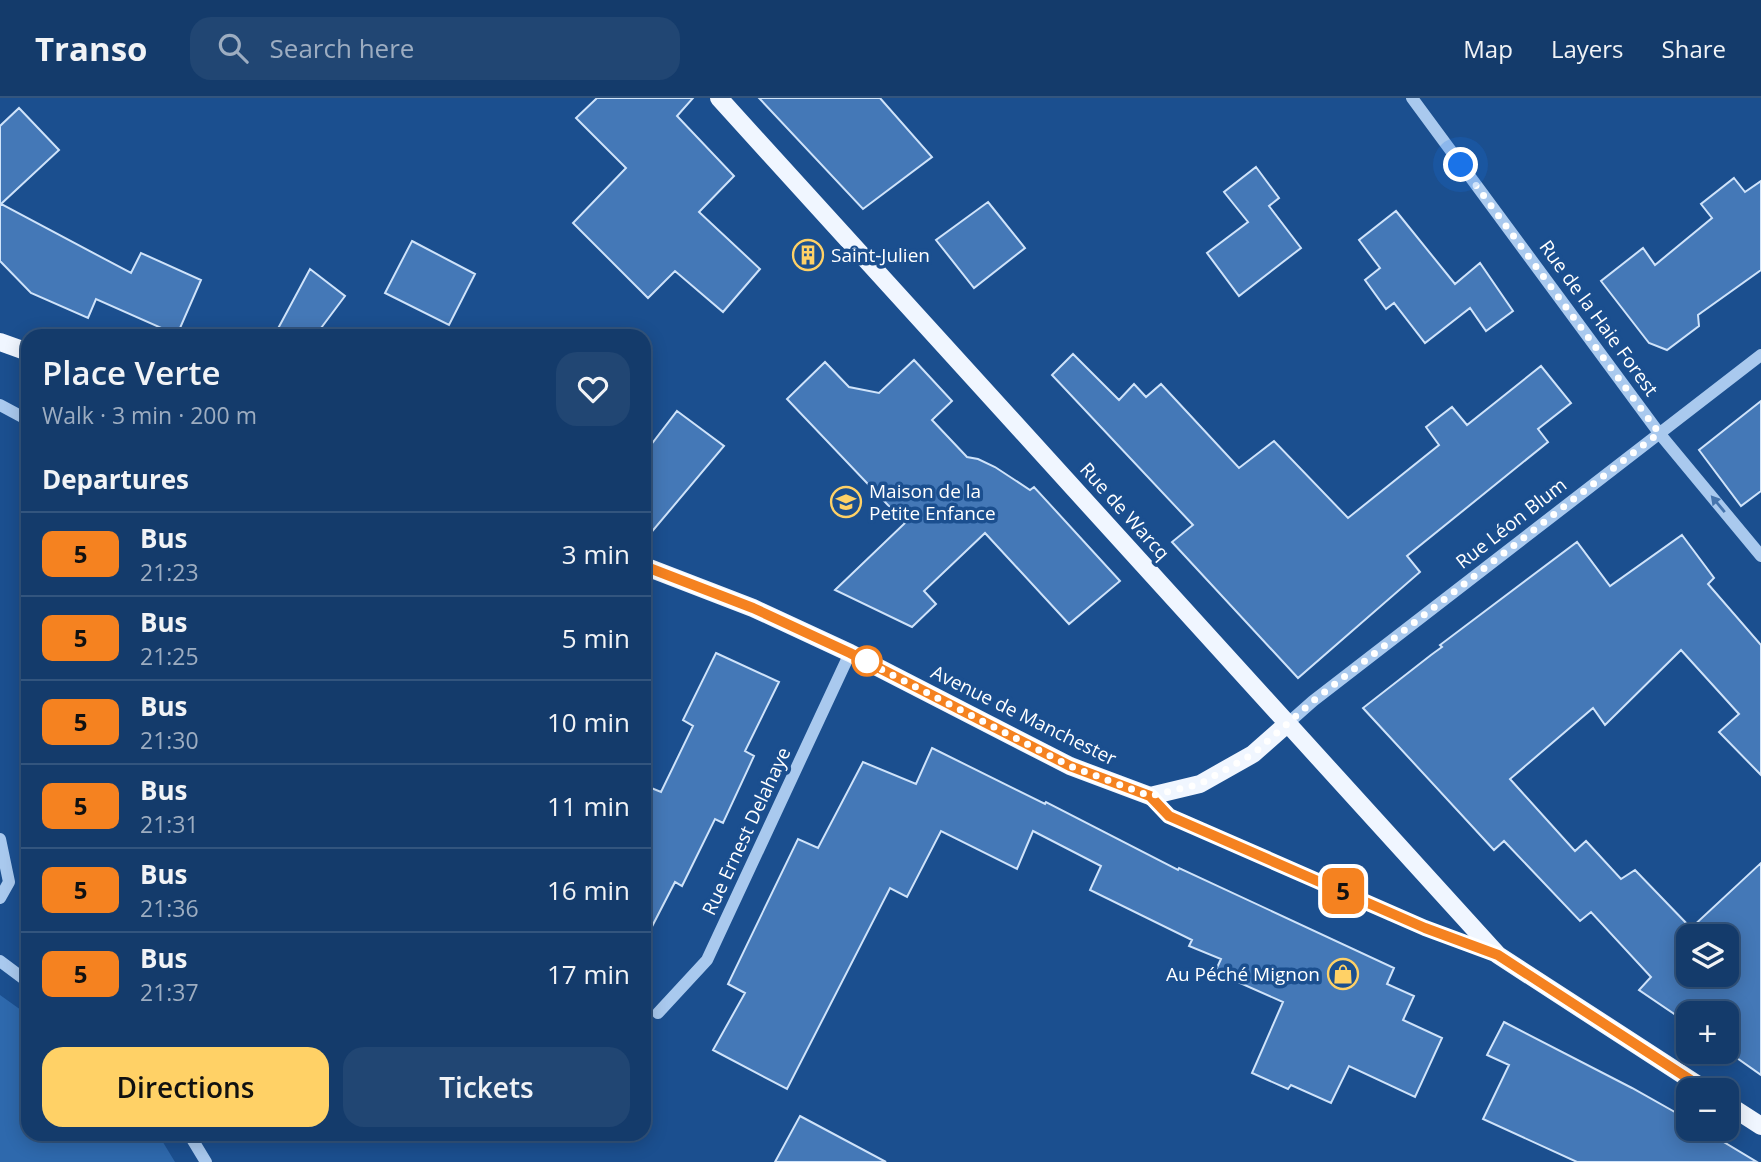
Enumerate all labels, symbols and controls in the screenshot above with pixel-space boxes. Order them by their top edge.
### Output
search box [190,17,680,80]
text: Transo [35,26,148,71]
icon: search [214,29,252,67]
text: Search here [270,30,414,66]
text: Map [1463,32,1513,65]
text: Layers [1551,32,1624,65]
text: Share [1662,32,1726,65]
your location [1443,147,1478,182]
street label: Rue de la Haie Forest [1534,235,1665,401]
building icon: Saint-Julien [791,238,825,272]
place label: Saint-Julien [831,242,930,268]
text: Place Verte [42,350,221,395]
button: heart [556,352,630,426]
text: Walk · 3 min · 200 m [42,399,257,431]
street label: Rue de Warcq [1074,457,1176,565]
text: Departures [42,461,189,497]
street label: Rue Léon Blum [1450,472,1572,574]
place label: Maison de la Petite Enfance [869,478,996,526]
school or university icon: Maison de la Petite Enfance [829,485,863,519]
one-way arrow [1710,495,1725,513]
text: Bus [140,520,187,556]
text: 3 min [562,536,630,572]
text: 5 [74,537,87,570]
text: 21:23 [140,556,199,588]
text: Bus [140,604,187,640]
text: 5 min [562,620,630,656]
text: 5 [74,621,87,654]
text: 21:25 [140,640,199,672]
unlabelled marker [852,646,882,676]
street label: Avenue de Manchester [927,659,1121,771]
text: Bus [140,688,187,724]
text: 10 min [547,704,630,740]
text: 5 [74,705,87,738]
text: 21:30 [140,724,199,756]
street label: Rue Ernest Delahaye [696,743,796,919]
text: Bus [140,772,187,808]
text: 11 min [547,788,630,824]
text: 5 [74,789,87,822]
text: 21:31 [140,808,199,840]
text: Bus [140,856,187,892]
line badge: 5 [1320,868,1366,914]
text: 16 min [547,872,630,908]
text: 5 [74,873,87,906]
text: 5 [1336,874,1350,907]
text: 21:36 [140,892,199,924]
map controls [1676,924,1739,1141]
button: layers [1676,924,1739,987]
text: Bus [140,940,187,976]
text: 17 min [547,956,630,992]
text: 5 [74,957,87,990]
shop icon: Au Péché Mignon [1326,957,1360,991]
place label: Au Péché Mignon [1166,961,1320,987]
text: 21:37 [140,976,199,1008]
button: + [1676,1001,1739,1064]
button: Directions [42,1047,329,1127]
button: Tickets [343,1047,630,1127]
button: − [1676,1078,1739,1141]

